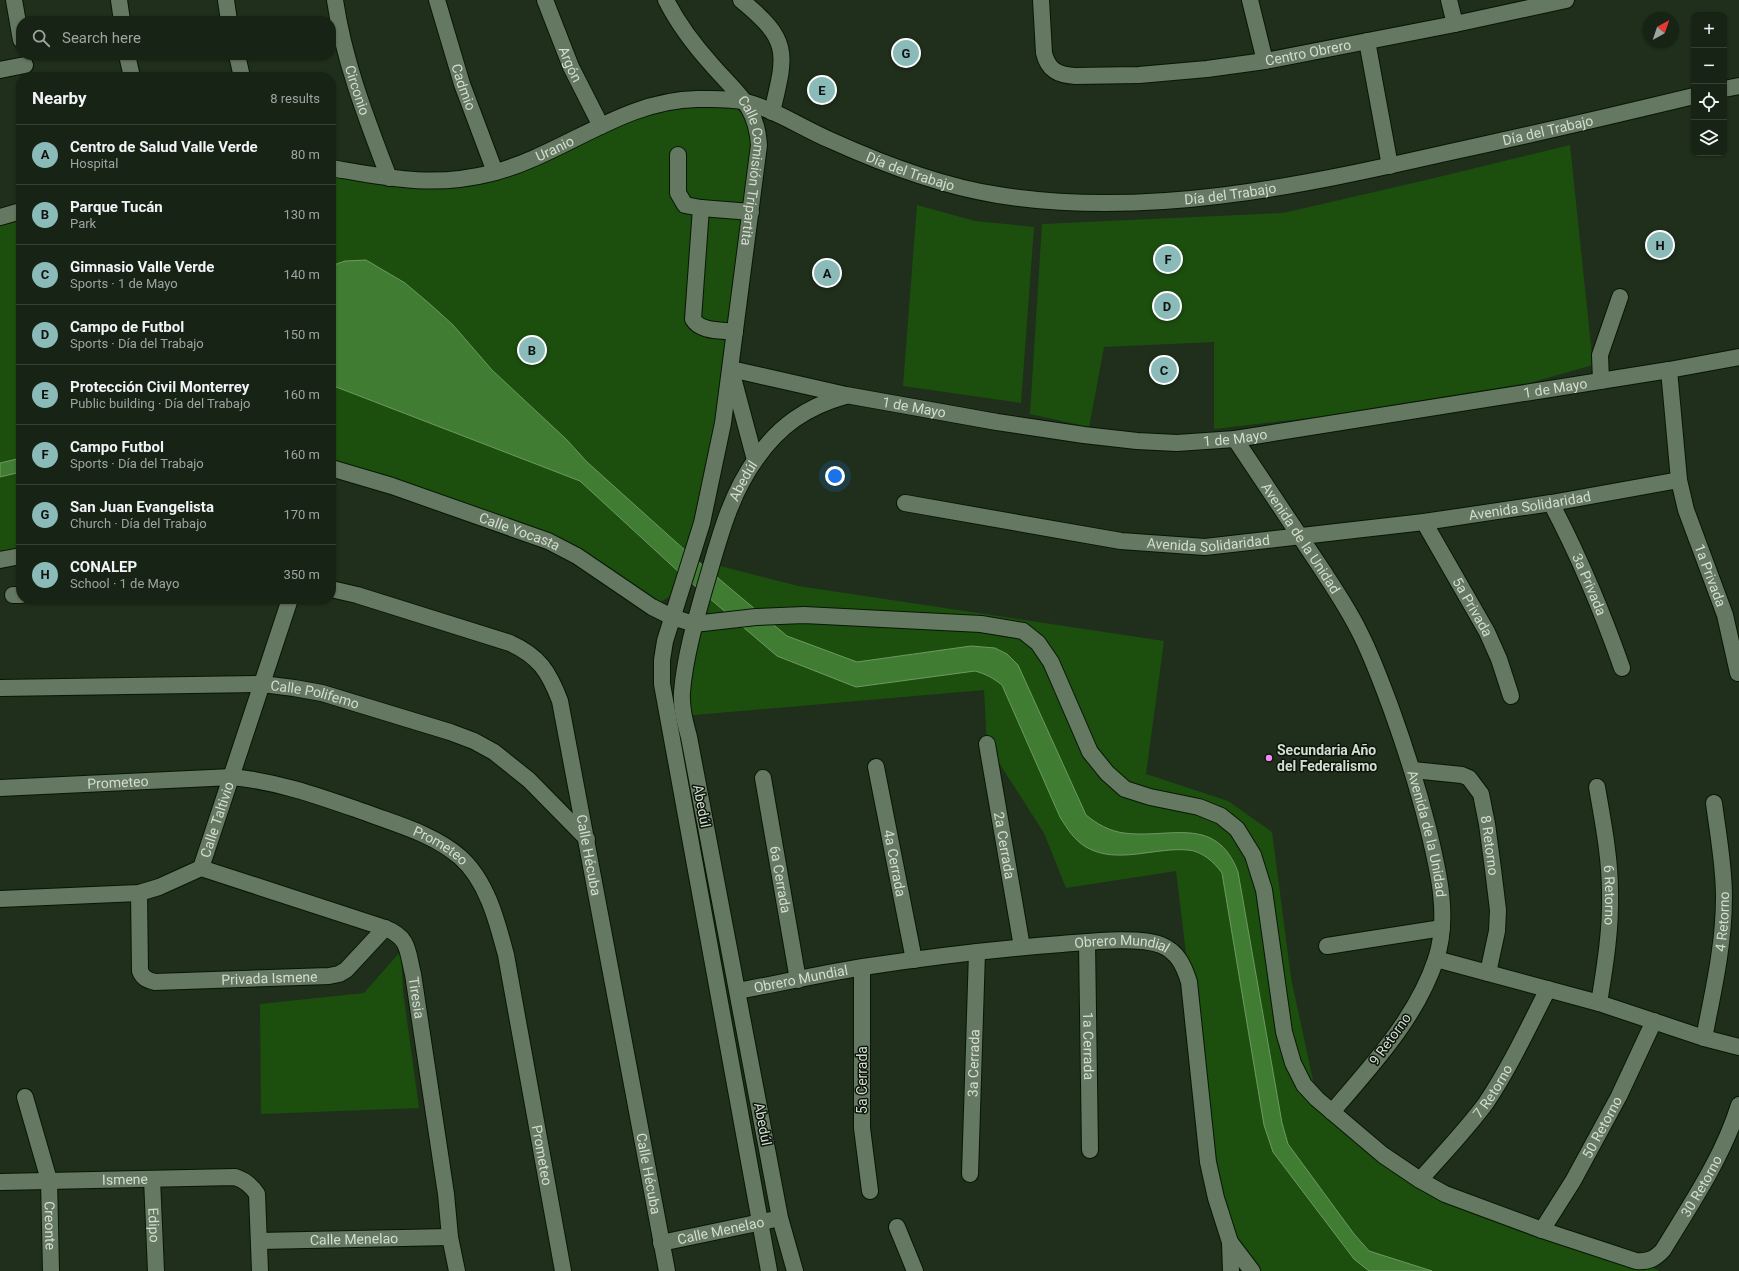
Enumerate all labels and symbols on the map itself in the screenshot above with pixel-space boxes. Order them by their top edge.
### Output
north arrow [1643,12,1679,48]
street label: Centro Obrero [1264,36,1352,69]
pin: G [893,38,919,68]
street label: Argón [556,44,585,85]
street label: Cadmio [448,62,479,113]
street label: Circonio [342,63,373,117]
pin: E [809,75,835,105]
street label: Calle Comisión Tripartita [735,92,767,247]
street label: Día del Trabajo [1501,112,1595,148]
street label: Uranio [533,133,576,164]
street label: Día del Trabajo [864,149,956,194]
street label: Día del Trabajo [1184,180,1277,208]
pin: H [1647,230,1673,260]
pin: F [1155,244,1181,274]
pin: A [814,258,840,288]
pin: D [1154,291,1180,321]
pin: B [519,335,545,365]
pin: C [1151,355,1177,385]
street label: 1 de Mayo [1522,375,1588,401]
street label: 1 de Mayo [881,394,947,421]
street label: 1 de Mayo [1203,426,1268,449]
street label: Abedúl [726,458,760,504]
your location [825,466,845,486]
street label: Avenida de la Unidad [1258,479,1344,597]
street label: Avenida Solidaridad [1468,488,1592,523]
street label: Calle Yocasta [477,509,563,554]
street label: Avenida Solidaridad [1146,532,1271,555]
street label: 1a Privada [1691,542,1729,609]
street label: 3a Privada [1569,551,1610,618]
street label: 5a Privada [1449,575,1496,639]
street label: Calle Polifemo [270,677,361,712]
place label: Secundaria Año del Federalismo [1277,742,1377,774]
marker: Secundaria Año del Federalismo [1264,753,1274,763]
street label: Avenida de la Unidad [1404,768,1449,898]
street label: Prometeo [87,773,149,792]
street label: Calle Taltivio [197,780,237,860]
street label: Abedúl [690,783,714,829]
street label: 2a Cerrada [991,811,1018,880]
street label: Calle Hécuba [573,813,604,897]
street label: 8 Retorno [1477,814,1502,876]
street label: Prometeo [411,823,471,868]
street label: 4a Cerrada [881,828,909,898]
street label: 6a Cerrada [767,845,794,914]
street label: 6 Retorno [1601,864,1618,926]
street label: 4 Retorno [1712,891,1732,953]
street label: Obrero Mundial [1074,932,1173,956]
street label: Obrero Mundial [752,962,849,996]
street label: Privada Ismene [221,968,318,988]
street label: Tiresia [406,976,428,1020]
street label: 9 Retorno [1366,1010,1414,1068]
street label: 1a Cerrada [1080,1012,1097,1080]
street label: 3a Cerrada [964,1029,983,1097]
street label: 5a Cerrada [854,1046,870,1114]
street label: 7 Retorno [1470,1062,1516,1121]
street label: 50 Retorno [1579,1094,1625,1161]
street label: Abedúl [751,1101,775,1147]
street label: Prometeo [529,1124,555,1187]
street label: Calle Hécuba [633,1132,664,1216]
street label: 30 Retorno [1677,1153,1725,1220]
street label: Ismene [102,1171,148,1188]
street label: Creonte [41,1201,59,1250]
street label: Edipo [145,1207,163,1243]
street label: Calle Menelao [676,1214,766,1247]
street label: Calle Menelao [310,1230,398,1248]

